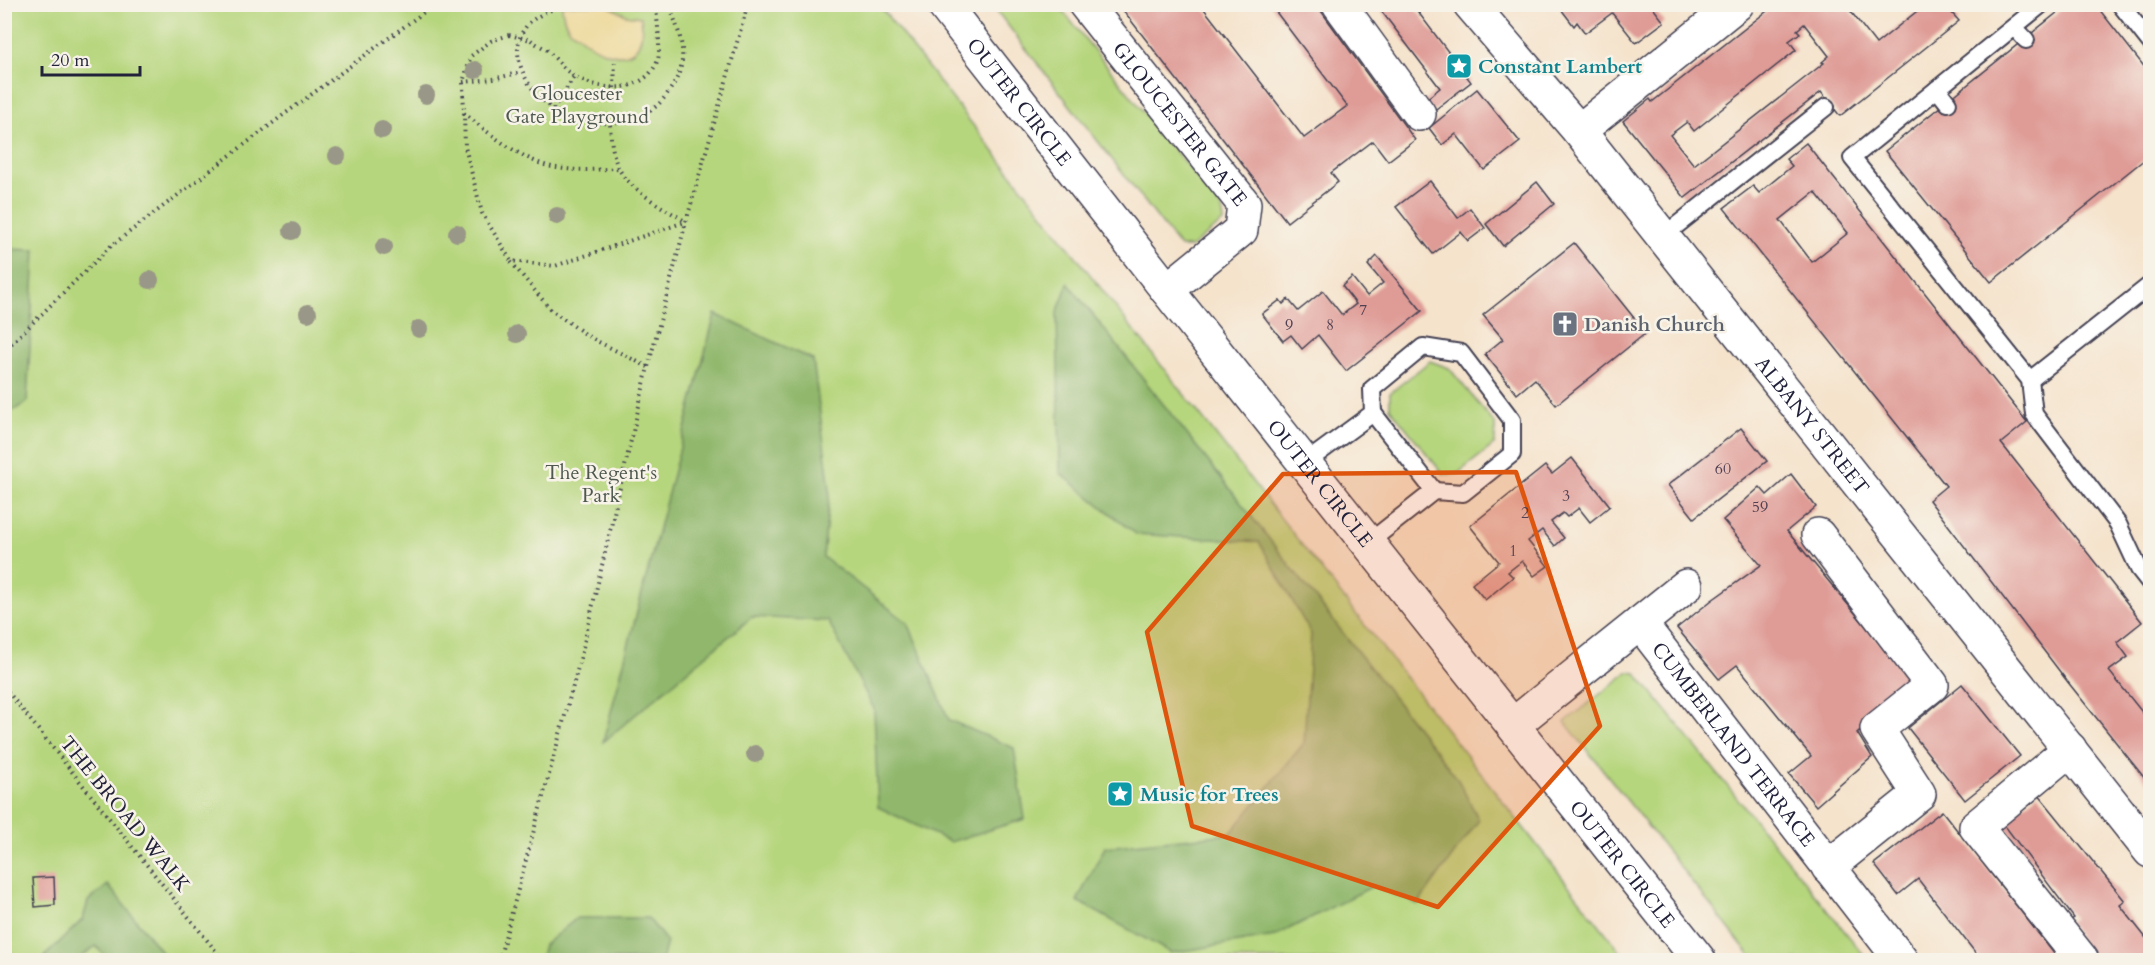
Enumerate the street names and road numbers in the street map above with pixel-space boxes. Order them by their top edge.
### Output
street label: OUTER CIRCLE [961,32,1078,171]
street label: GLOUCESTER GATE [1107,36,1254,211]
street label: ALBANY STREET [1749,351,1876,500]
street label: OUTER CIRCLE [1261,414,1379,553]
street label: CUMBERLAND TERRACE [1646,636,1822,852]
street label: THE BROAD WALK [54,731,196,898]
street label: OUTER CIRCLE [1564,794,1682,933]

